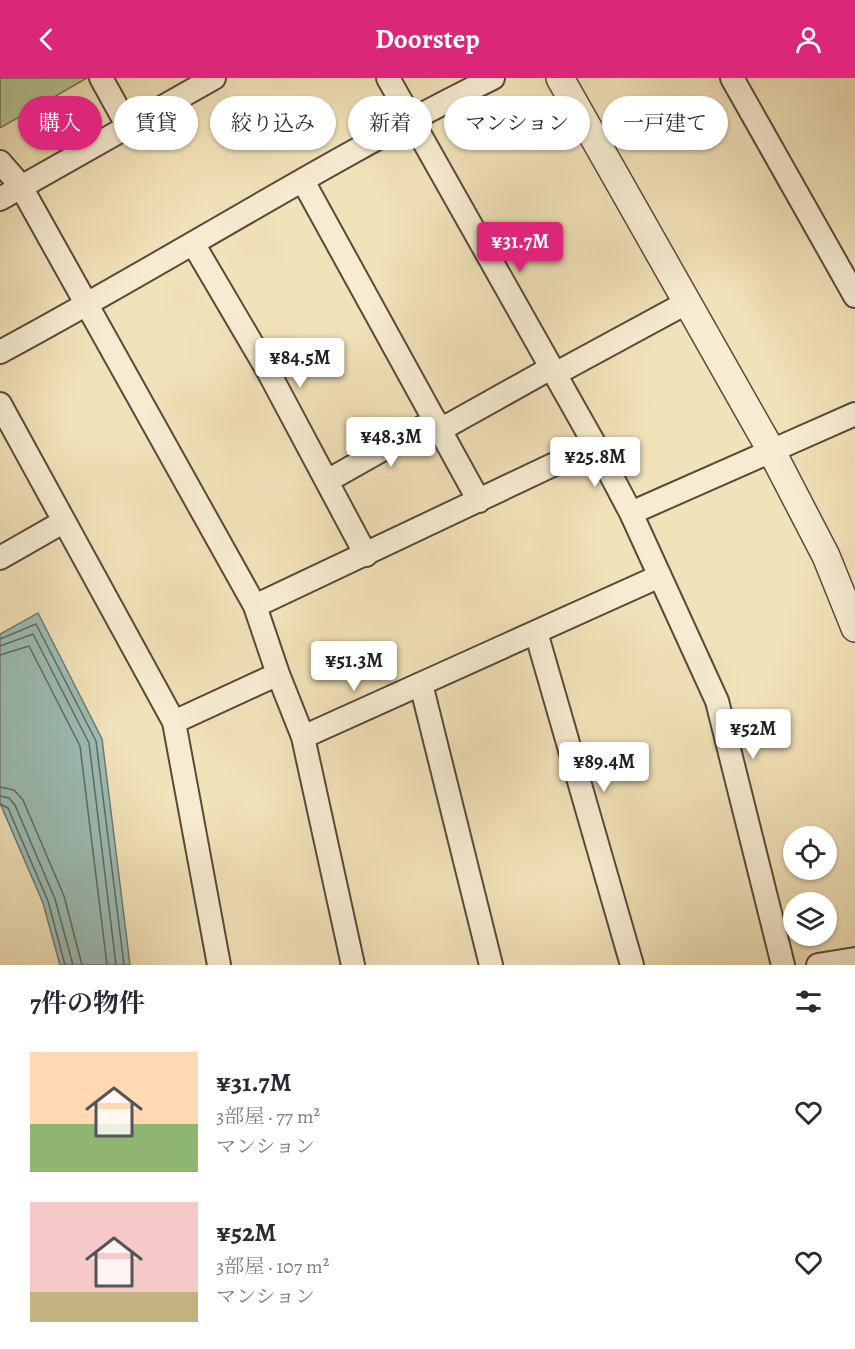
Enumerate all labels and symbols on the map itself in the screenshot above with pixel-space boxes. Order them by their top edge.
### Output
pin: ¥31.7M [471,222,569,273]
pin: ¥84.5M [251,338,349,389]
pin: ¥48.3M [342,417,440,468]
pin: ¥25.8M [546,437,644,488]
pin: ¥51.3M [305,641,403,692]
pin: ¥52M [717,709,789,760]
pin: ¥89.4M [555,742,653,793]

